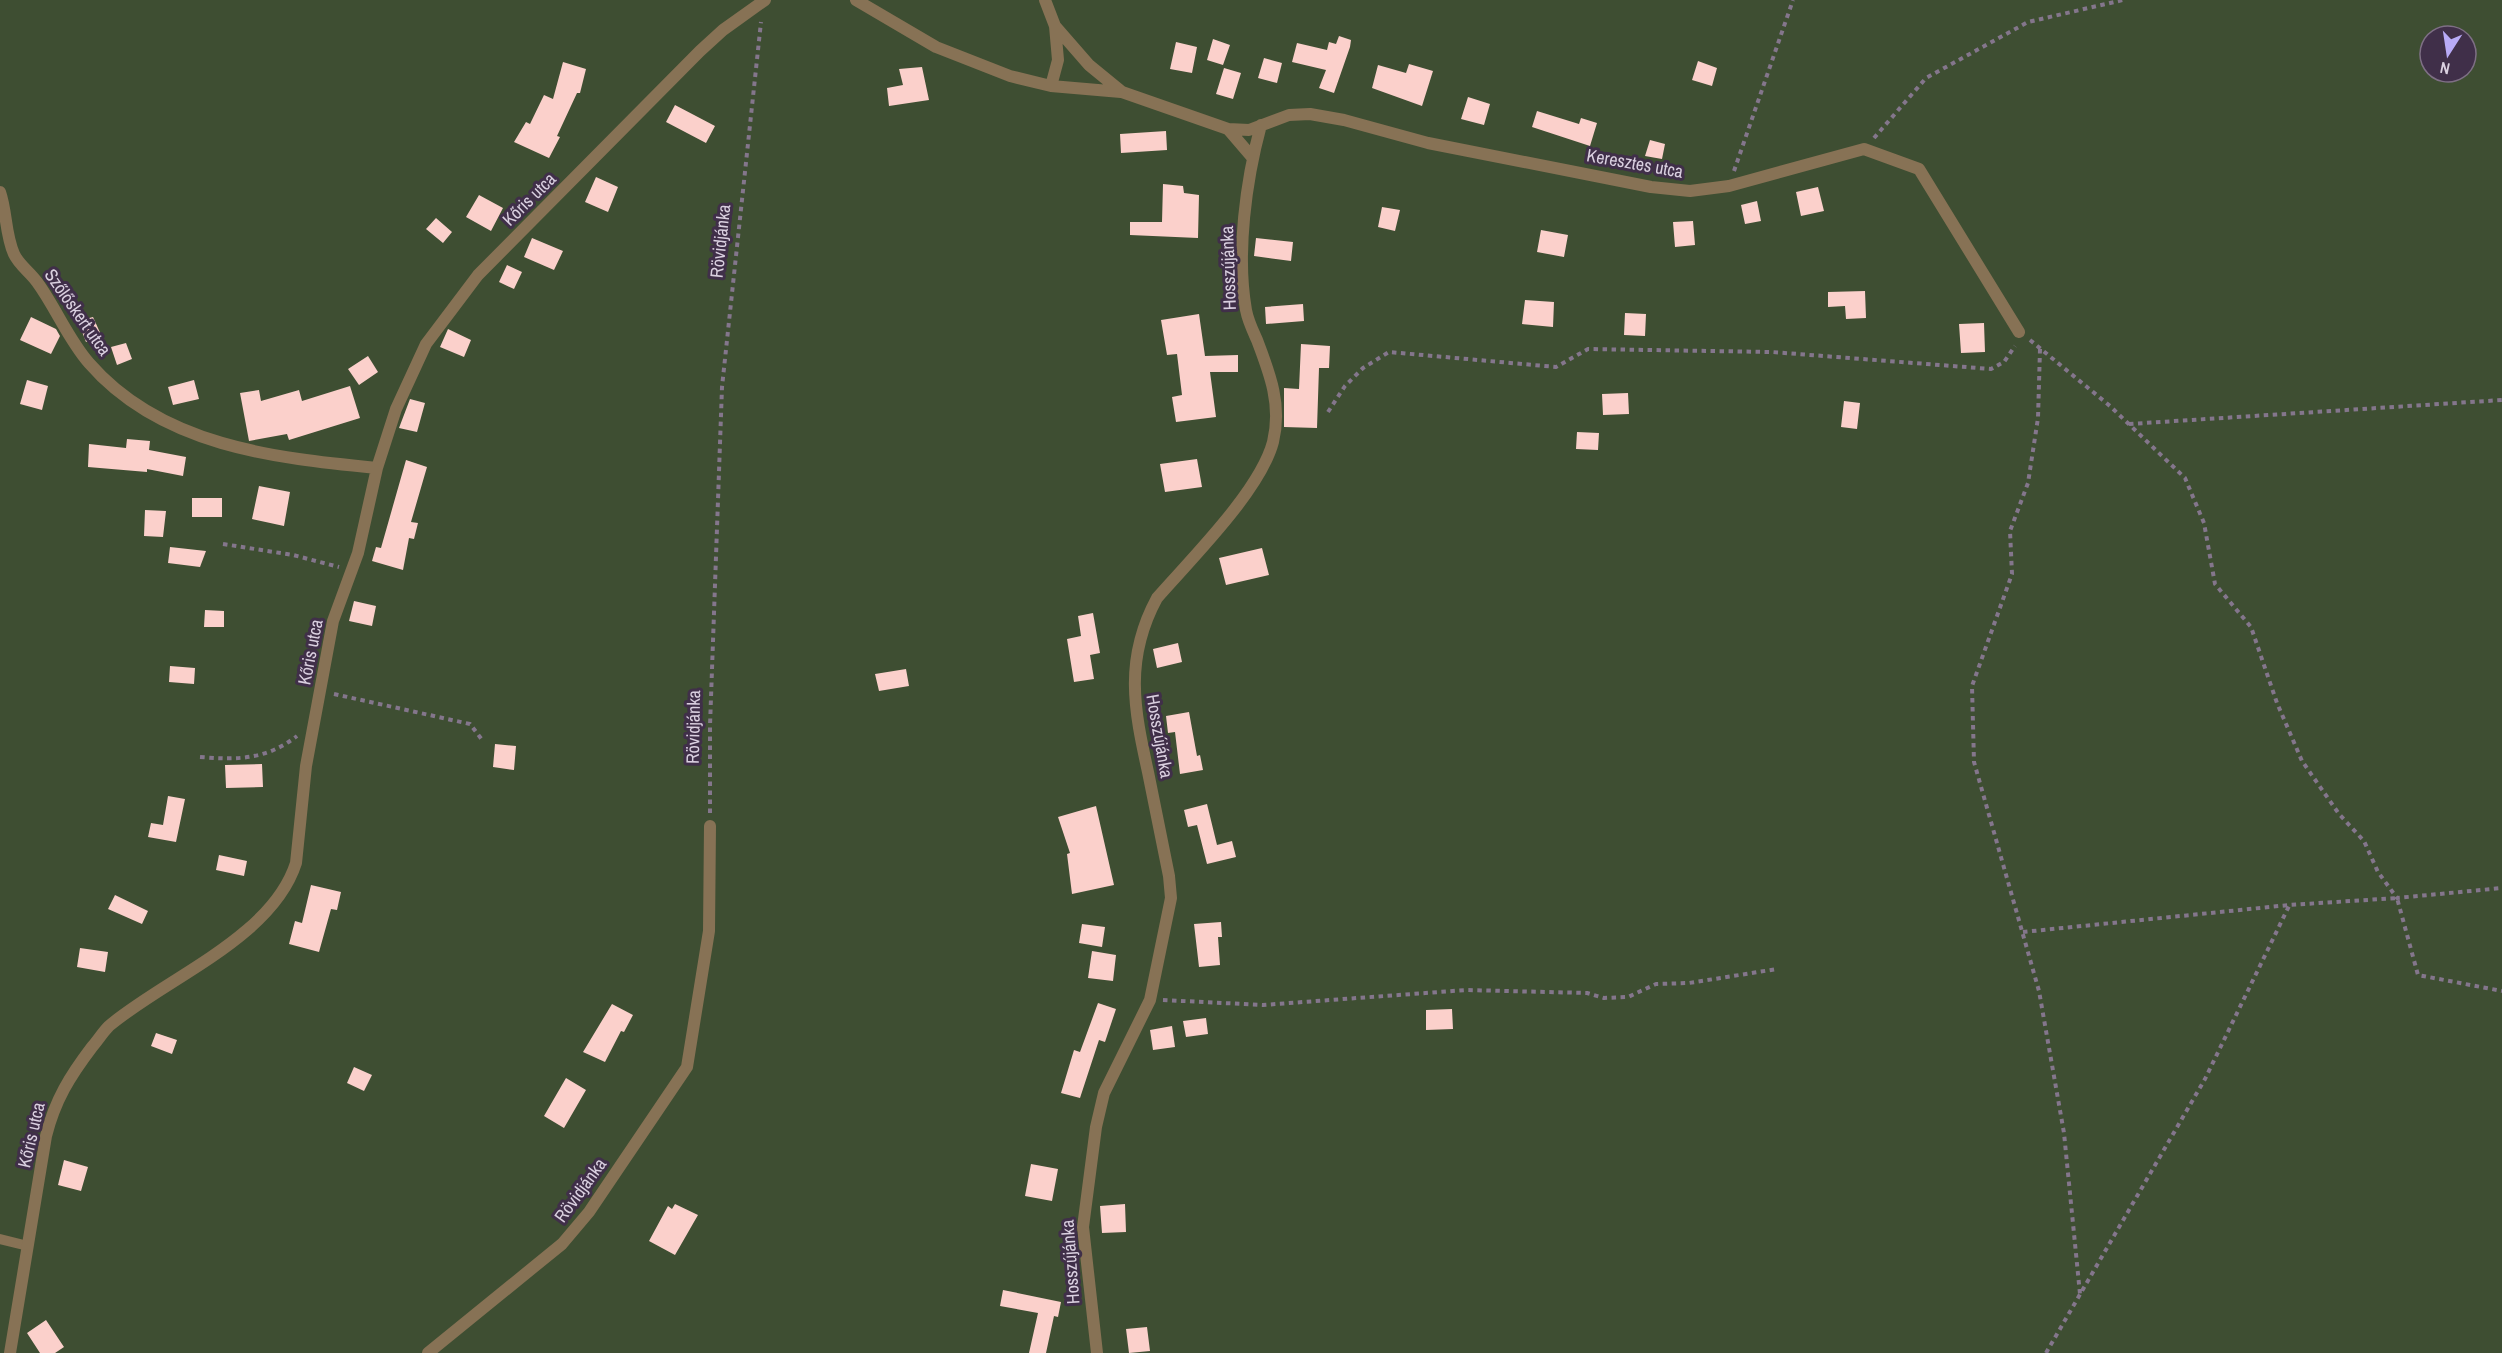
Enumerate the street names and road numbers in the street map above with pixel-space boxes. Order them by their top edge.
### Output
street label: Keresztes utca [1585,142,1685,184]
street label: Kőris utca [497,167,561,231]
street label: Rövidjánka [704,203,736,279]
street label: Hosszújánka [1214,225,1242,311]
street label: Szőlőskert utca [39,263,117,361]
street label: Kőris utca [291,617,329,687]
street label: Rövidjánka [680,690,706,764]
street label: Hosszújánka [1140,692,1180,780]
street label: Kőris utca [11,1100,51,1170]
street label: Rövidjánka [548,1153,612,1227]
street label: Hosszújánka [1055,1219,1085,1305]

